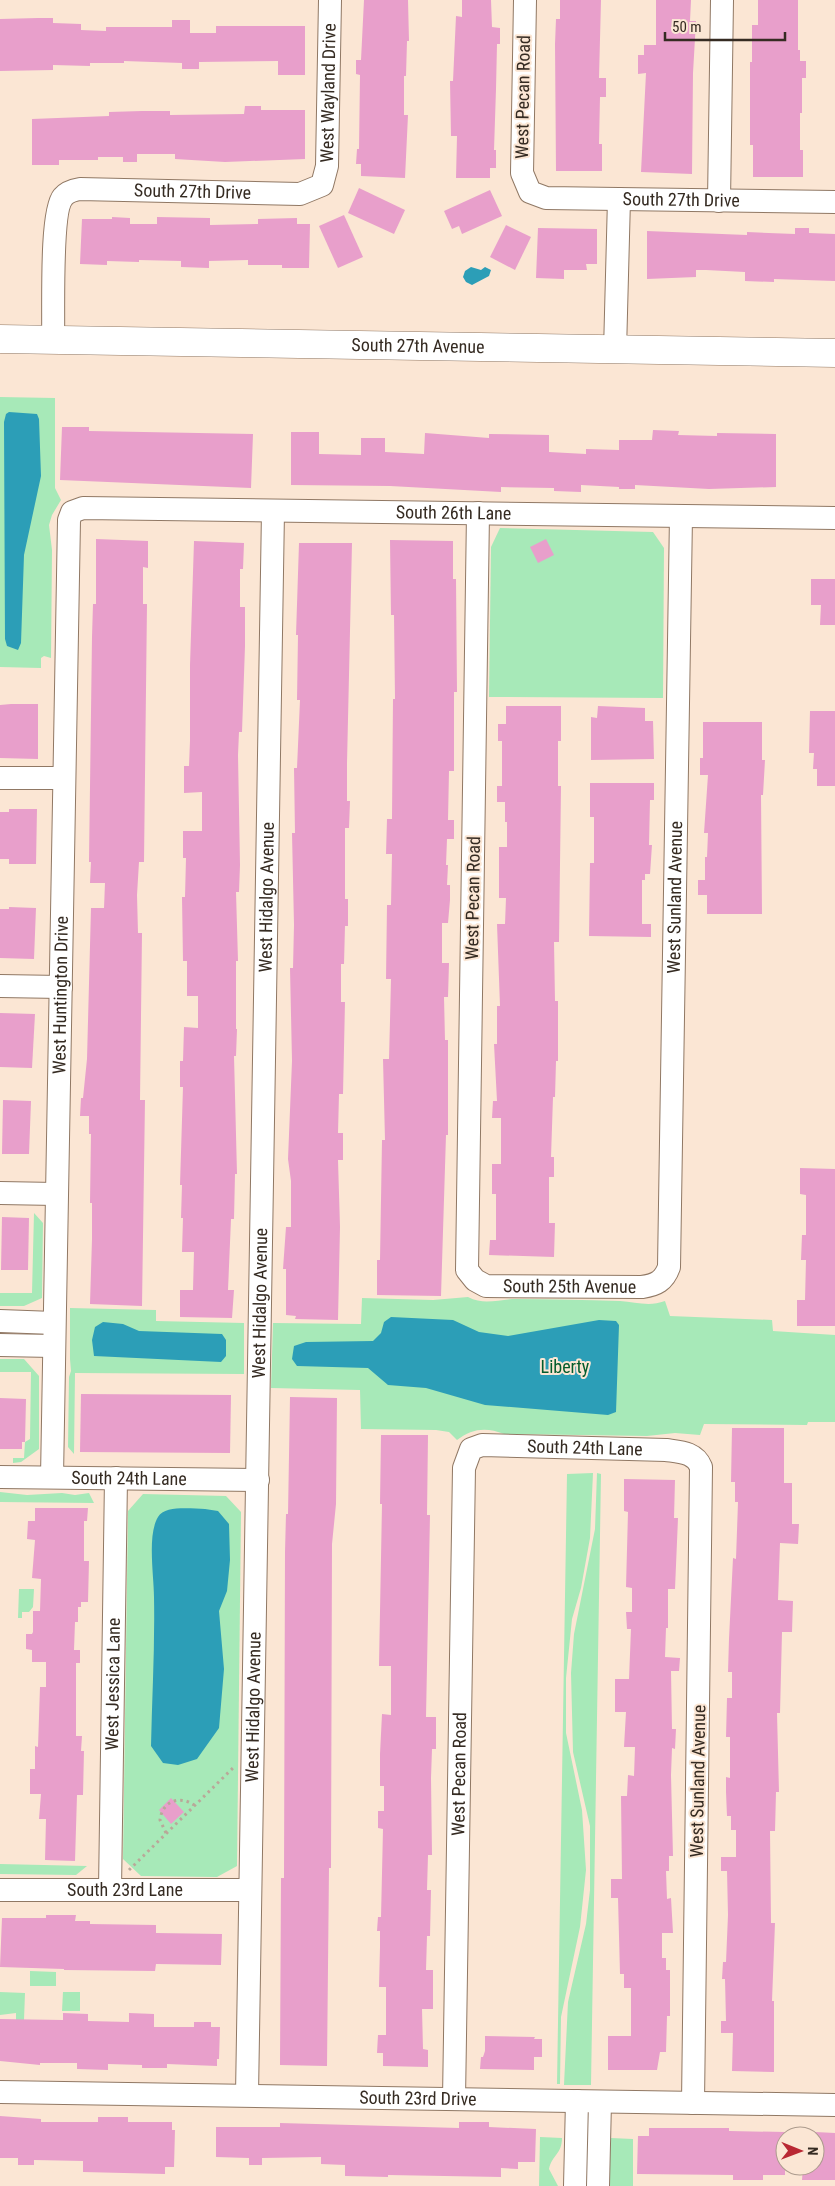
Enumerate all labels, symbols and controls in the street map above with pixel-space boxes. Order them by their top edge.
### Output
scale bar [665,10,785,42]
text: 50 m [672,18,702,36]
street label: West Wayland Drive [316,23,340,163]
street label: West Pecan Road [511,35,534,159]
street label: South 27th Drive [134,179,251,203]
street label: South 27th Drive [623,188,740,211]
street label: South 27th Avenue [351,334,485,357]
street label: South 26th Lane [396,501,511,524]
street label: West Sunland Avenue [663,821,686,974]
street label: West Hidalgo Avenue [254,822,278,973]
street label: West Pecan Road [461,836,484,960]
street label: West Huntington Drive [48,916,72,1074]
street label: West Hidalgo Avenue [248,1228,271,1379]
street label: South 25th Avenue [503,1275,636,1297]
park label: Liberty [541,1356,590,1377]
street label: South 24th Lane [527,1435,643,1459]
street label: South 24th Lane [71,1467,187,1489]
street label: West Jessica Lane [101,1618,124,1751]
street label: West Hidalgo Avenue [241,1632,265,1782]
street label: West Sunland Avenue [686,1704,709,1857]
street label: West Pecan Road [447,1712,470,1836]
street label: South 23rd Lane [67,1879,183,1900]
street label: South 23rd Drive [359,2087,477,2109]
north arrow [775,2126,825,2176]
text: N [805,2147,821,2156]

